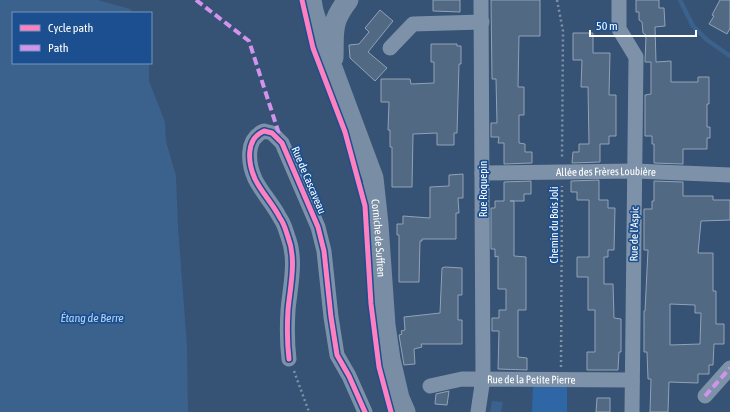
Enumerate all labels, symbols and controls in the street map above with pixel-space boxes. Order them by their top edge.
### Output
legend [12,12,152,64]
scale bar [590,12,696,38]
text: 50 m [596,19,618,33]
text: Cycle path [48,21,93,35]
text: Path [48,41,69,55]
street label: Rue de Cascaveau [289,145,329,215]
street label: Rue Roquepin [477,161,489,217]
street label: Allée des Frères Loubière [556,165,656,178]
street label: Chemin du Bois Joli [548,186,560,264]
street label: Corniche de Suffren [369,198,388,278]
street label: Rue de l'Aspic [628,206,640,262]
water label: Étang de Berre [60,311,124,325]
street label: Rue de la Petite Pierre [487,373,575,386]

